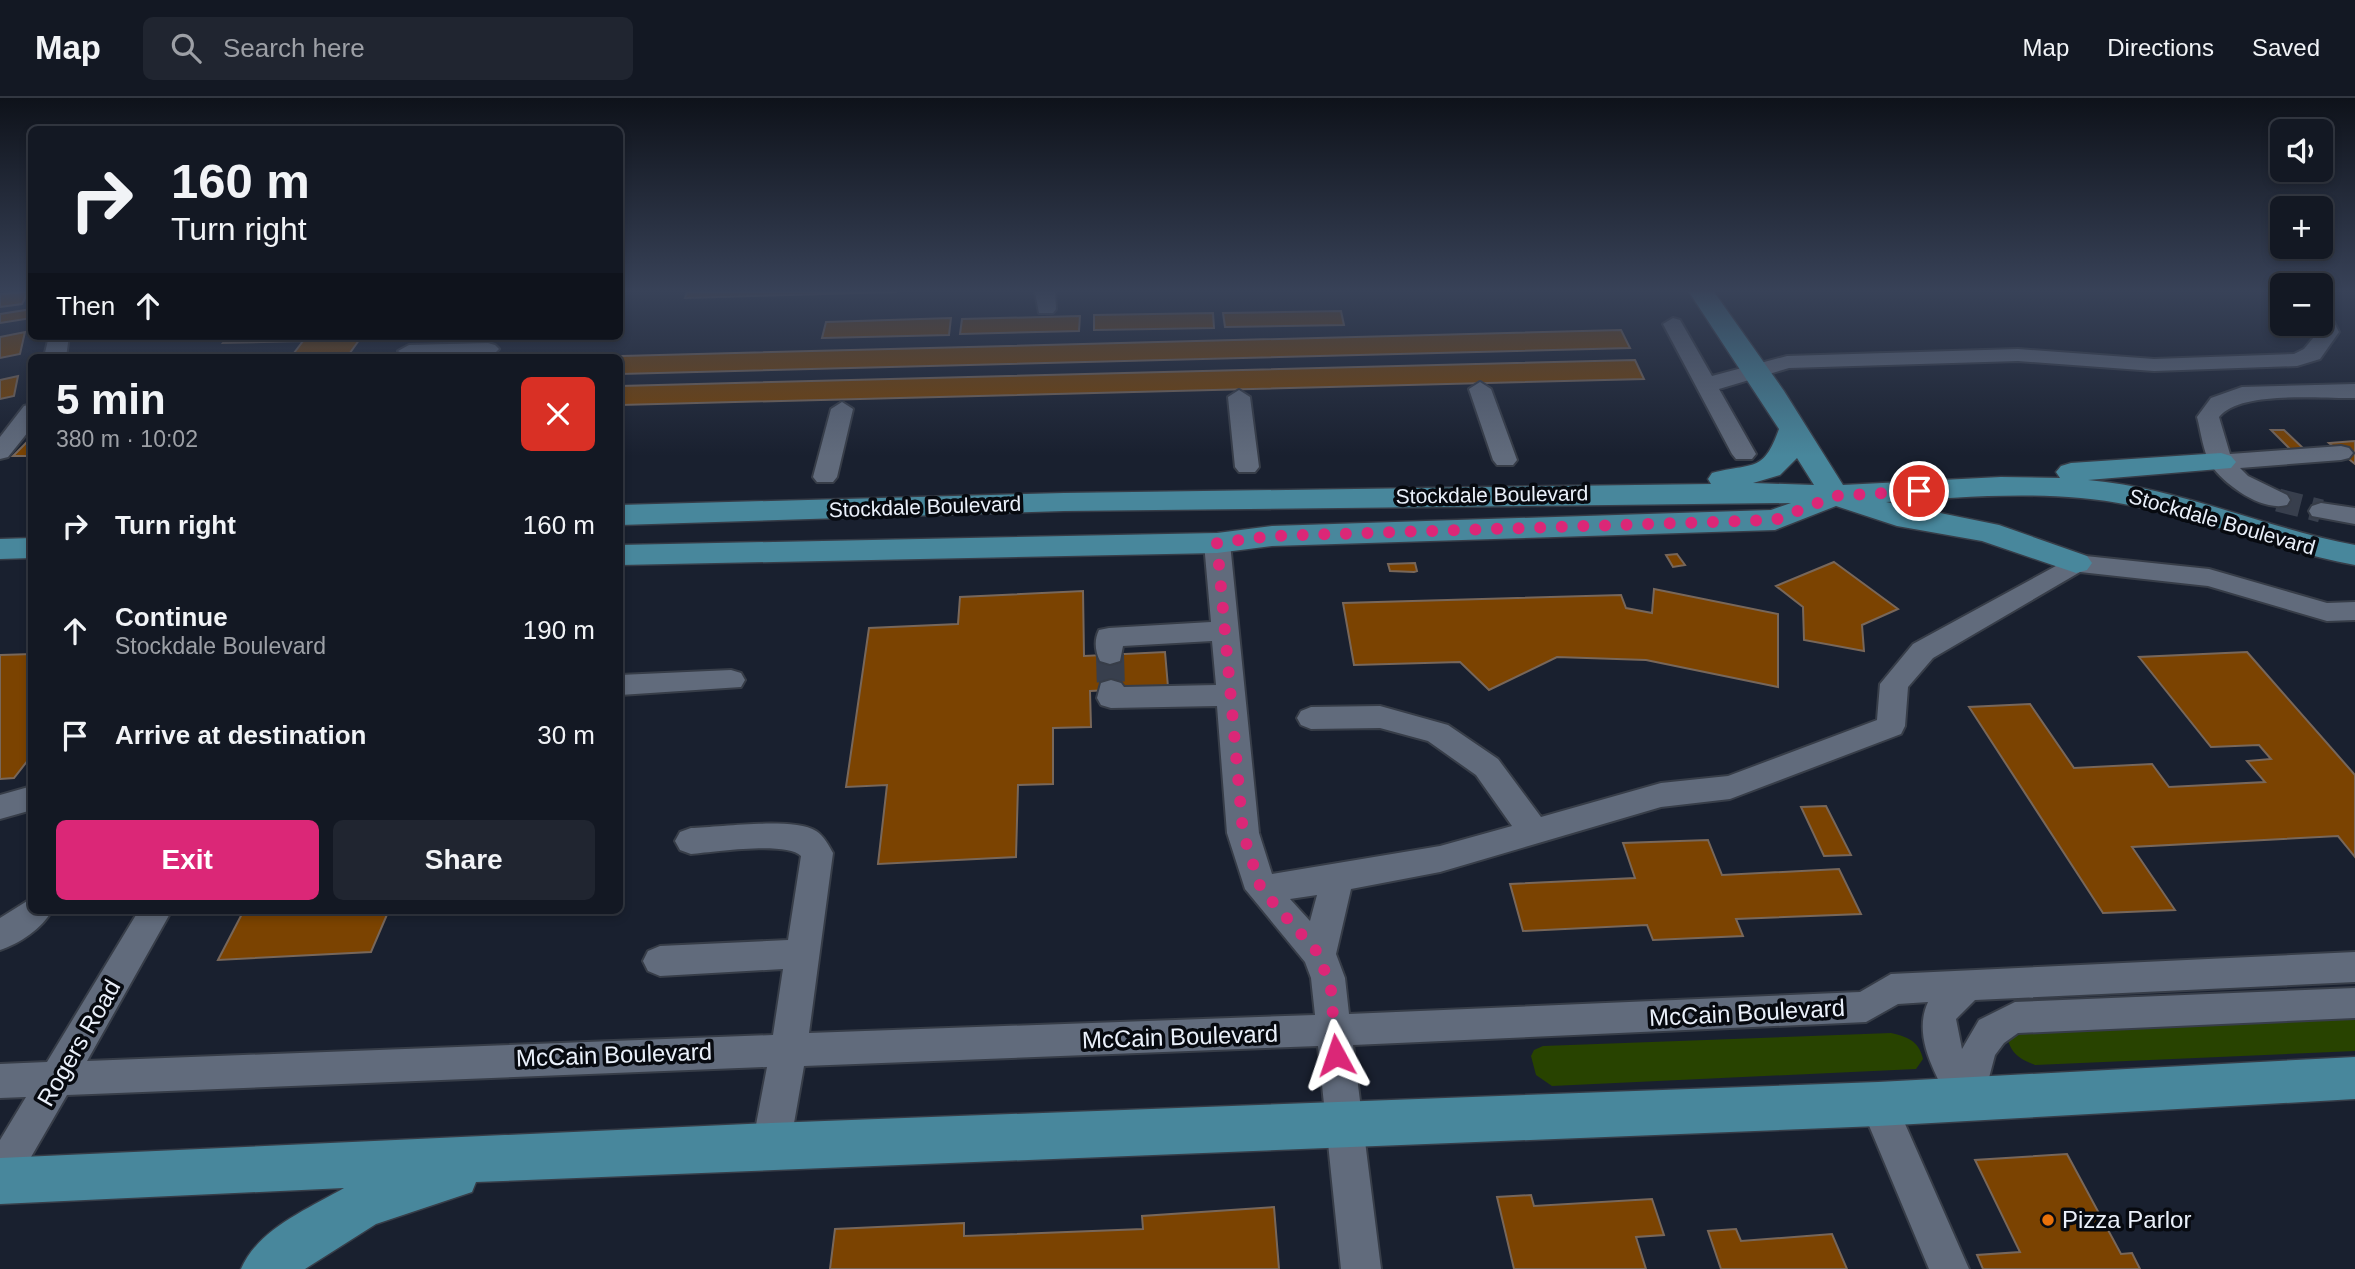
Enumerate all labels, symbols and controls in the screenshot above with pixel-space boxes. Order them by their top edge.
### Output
search box [143,17,633,80]
text: Map [35,29,101,66]
icon: search [167,29,205,67]
text: Search here [223,33,365,63]
text: Map [2023,34,2069,61]
text: Directions [2107,34,2214,61]
text: Saved [2252,34,2320,61]
map controls [2270,119,2333,336]
button: sound [2270,119,2333,182]
icon: right [56,154,147,245]
text: 160 m [171,154,310,208]
button: + [2270,196,2333,259]
text: Turn right [171,211,307,247]
button: − [2270,273,2333,336]
icon: ahead [129,287,167,325]
text: Then [56,291,115,321]
text: 5 min [56,376,166,423]
button: close [521,377,595,451]
text: 380 m · 10:02 [56,426,198,452]
pin [1889,461,1949,521]
icon: arrive [1900,472,1938,510]
street label: Stockdale Boulevard [1395,481,1588,508]
street label: Stockdale Boulevard [2126,484,2318,559]
street label: Stockdale Boulevard [828,492,1022,521]
icon: right [56,507,94,545]
text: Turn right [115,510,236,540]
text: 160 m [523,510,595,540]
text: Continue [115,602,228,632]
icon: ahead [56,612,94,650]
text: 190 m [523,615,595,645]
text: Stockdale Boulevard [115,633,326,659]
icon: arrive [56,717,94,755]
text: Arrive at destination [115,720,366,750]
text: 30 m [537,720,595,750]
button: Exit [56,820,319,900]
button: Share [333,820,595,900]
street label: Rogers Road [32,975,126,1111]
street label: McCain Boulevard [1648,994,1846,1031]
position arrow [1299,1018,1373,1092]
street label: McCain Boulevard [1082,1020,1278,1053]
street label: McCain Boulevard [516,1038,712,1071]
place label: Pizza Parlor [2062,1206,2191,1233]
marker: Pizza Parlor [2040,1212,2056,1228]

